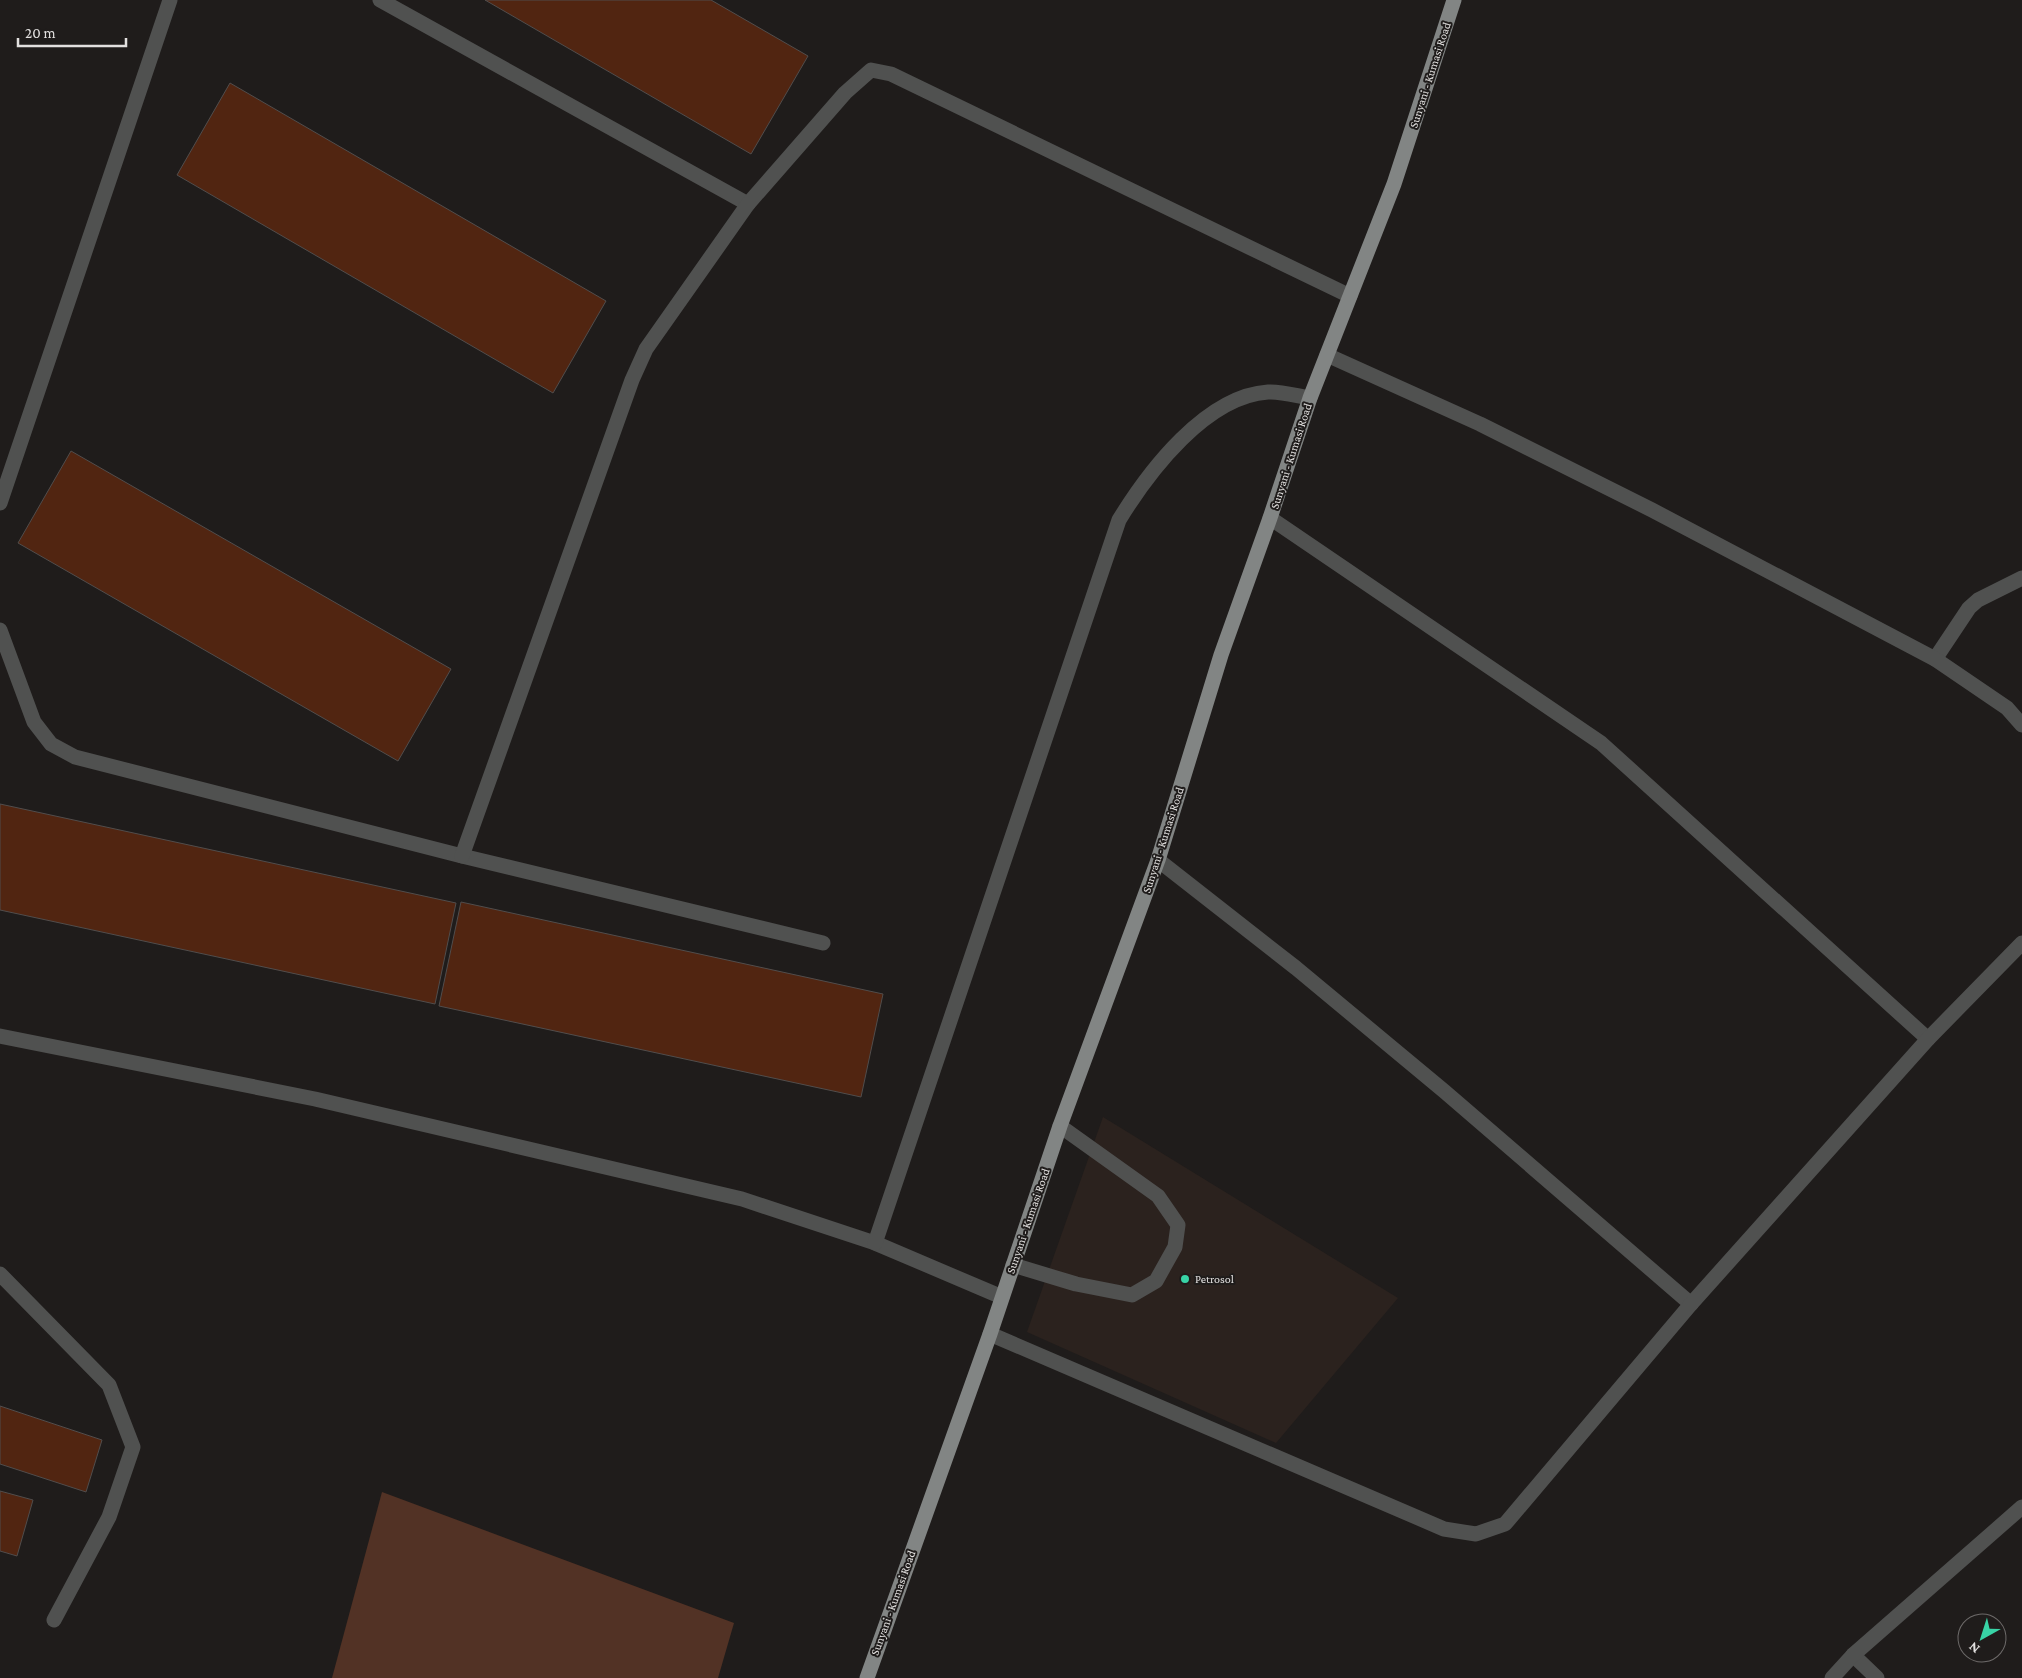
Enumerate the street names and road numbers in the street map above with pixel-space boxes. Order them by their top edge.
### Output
street label: Sunyani - Kumasi Road [1406,20,1454,130]
street label: Sunyani - Kumasi Road [1267,401,1315,511]
street label: Sunyani - Kumasi Road [1139,785,1187,895]
street label: Sunyani - Kumasi Road [1003,1166,1053,1276]
street label: Sunyani - Kumasi Road [868,1548,919,1657]

